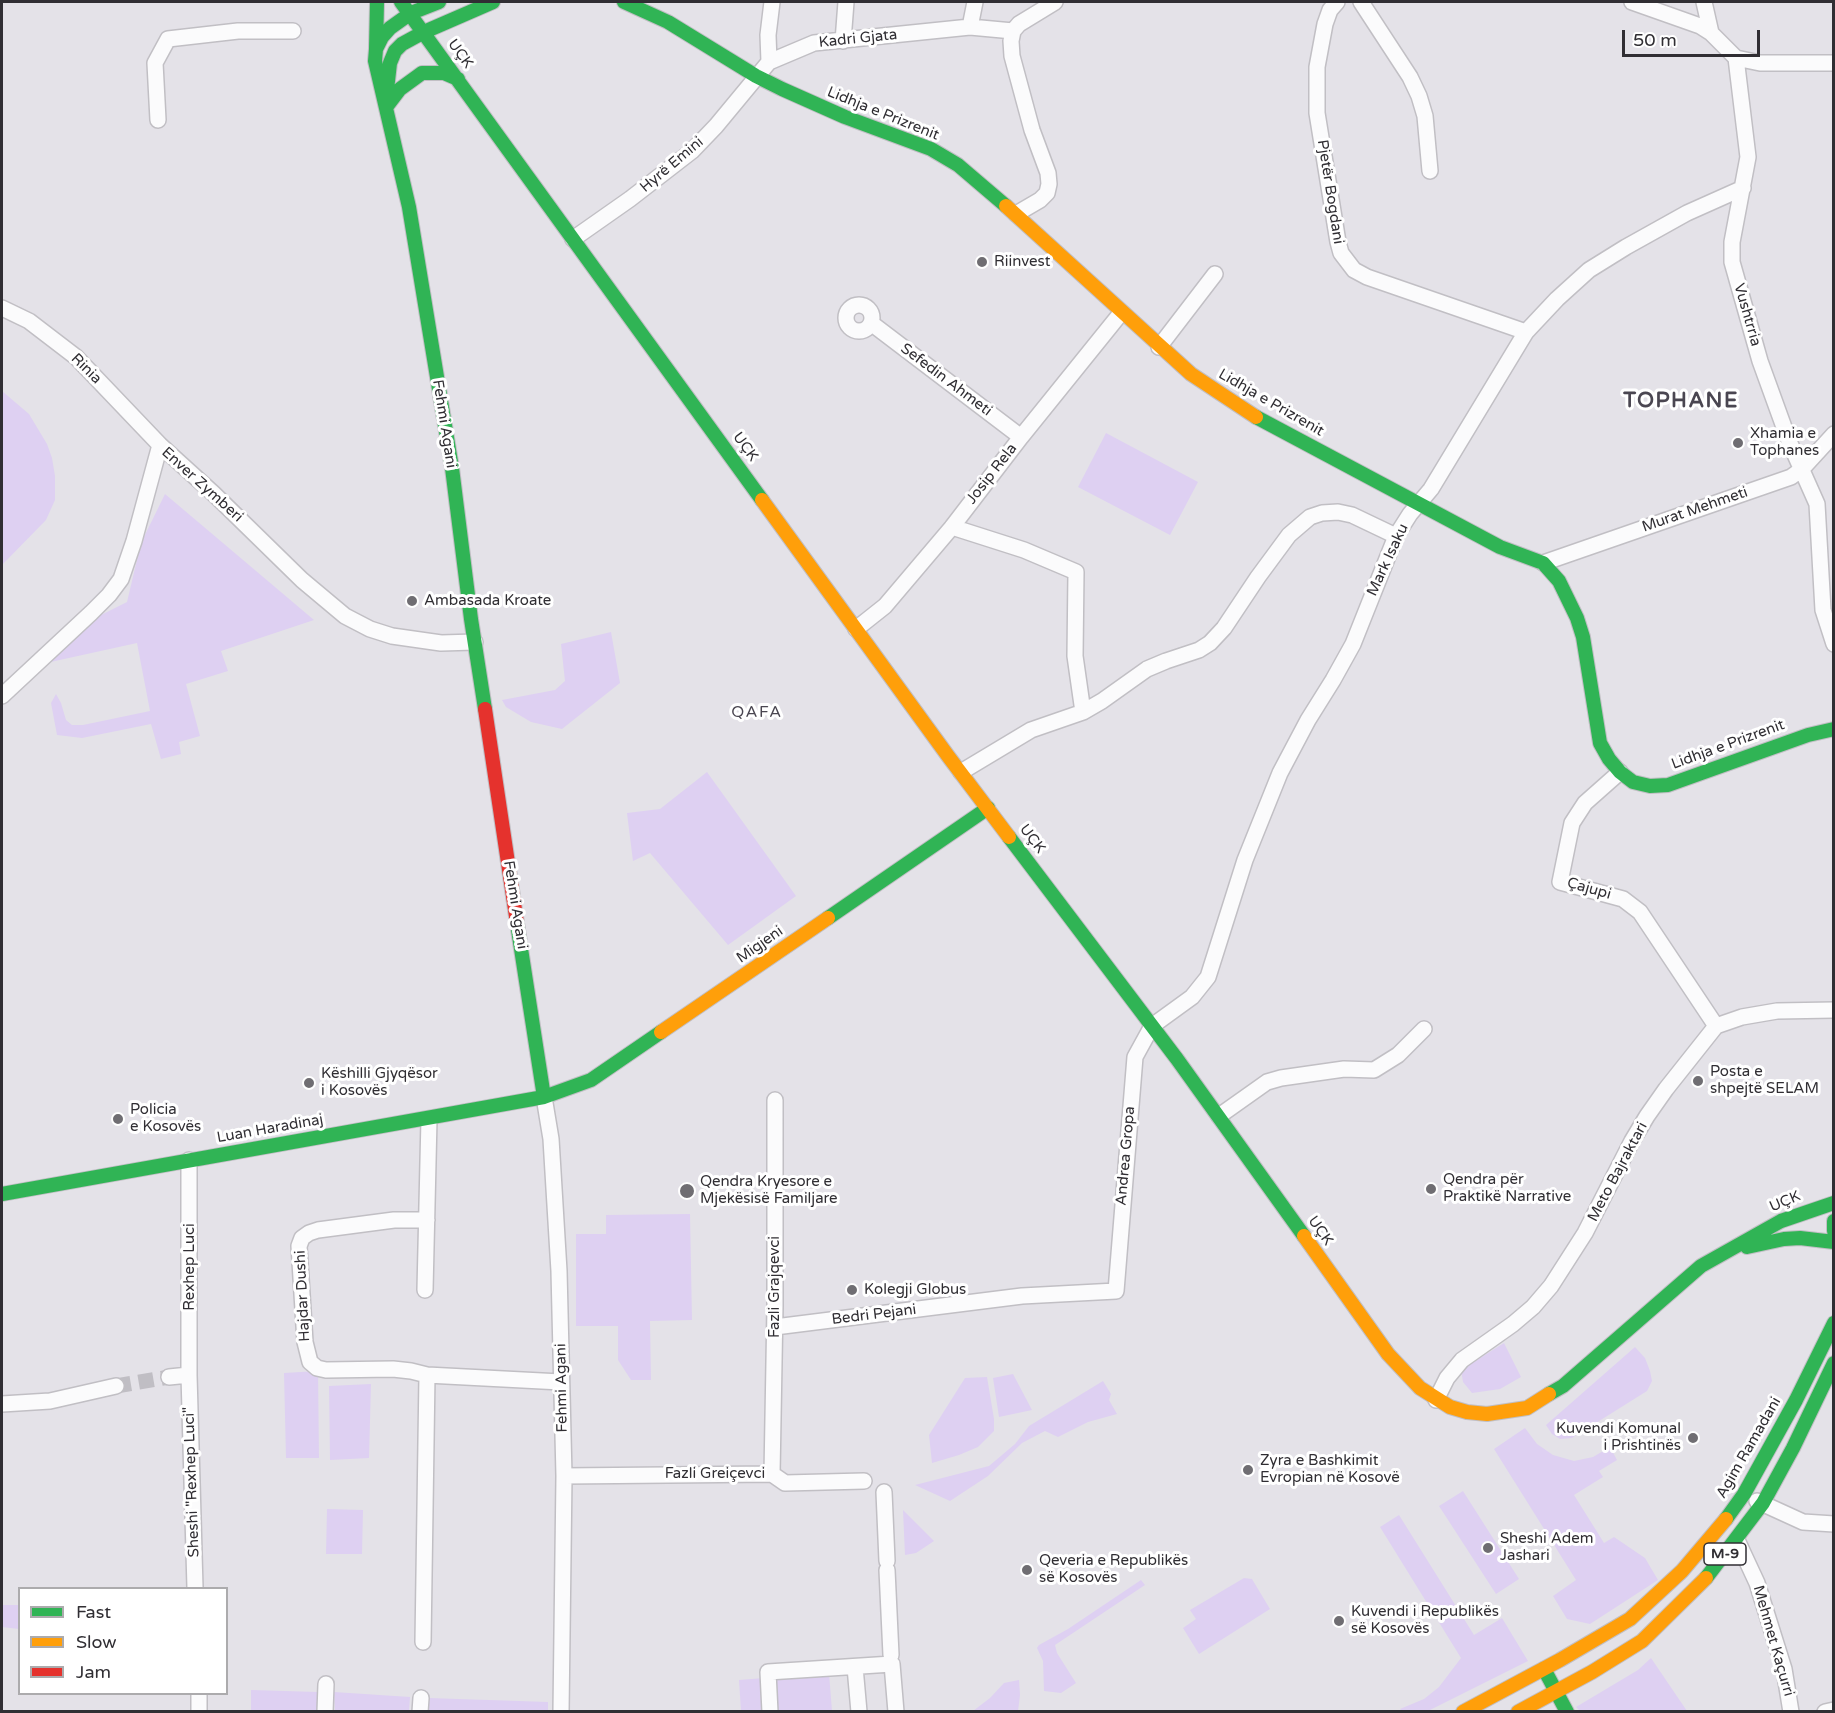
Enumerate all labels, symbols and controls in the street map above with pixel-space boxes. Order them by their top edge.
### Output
scale bar [1625,18,1763,56]
street label: Kadri Gjata [818,26,898,52]
text: 50 m [1633,29,1677,51]
street label: UÇK [443,36,477,72]
street label: Lidhja e Prizrenit [824,83,942,145]
street label: Hyrë Emini [637,133,707,197]
street label: Pjetër Bogdani [1313,138,1347,246]
place label: Riinvest [994,253,1050,271]
marker: Riinvest [975,255,989,269]
street label: Vushtrria [1729,282,1765,348]
street label: Sefedin Ahmeti [897,340,995,420]
street label: Rinia [67,350,105,388]
street label: Lidhja e Prizrenit [1215,365,1327,441]
street label: Fehmi Agani [428,378,460,470]
district label: TOPHANE [1623,388,1739,414]
place label: Xhamia e Tophanes [1750,425,1819,460]
street label: UÇK [728,429,762,465]
marker: Xhamia e Tophanes [1731,436,1745,450]
street label: Josip Rela [963,440,1021,508]
street label: Enver Zymberi [158,444,246,526]
street label: Murat Mehmeti [1640,483,1750,537]
street label: Mark Isaku [1363,521,1413,599]
place label: Ambasada Kroate [424,592,551,610]
marker: Ambasada Kroate [405,594,419,608]
district label: QAFA [731,703,783,723]
street label: Lidhja e Prizrenit [1669,716,1787,774]
street label: UÇK [1015,821,1049,857]
street label: Fehmi Agani [499,859,531,951]
street label: Çajupi [1565,874,1613,904]
street label: Migjeni [733,923,787,967]
place label: Posta e shpejtë SELAM [1710,1063,1819,1098]
place label: Këshilli Gjyqësor i Kosovës [321,1065,438,1100]
marker: Posta e shpejtë SELAM [1691,1074,1705,1088]
marker: Këshilli Gjyqësor i Kosovës [302,1076,316,1090]
place label: Policia e Kosovës [130,1101,201,1136]
street label: Andrea Gropa [1113,1105,1139,1207]
street label: Luan Haradinaj [215,1111,325,1147]
marker: Policia e Kosovës [111,1112,125,1126]
street label: Meto Bajraktari [1584,1119,1652,1225]
place label: Qendra për Praktikë Narrative [1443,1171,1571,1206]
place label: Qendra Kryesore e Mjekësisë Familjare [700,1173,838,1208]
marker: Qendra Kryesore e Mjekësisë Familjare [678,1182,696,1200]
marker: Qendra për Praktikë Narrative [1424,1182,1438,1196]
street label: UÇK [1767,1187,1803,1217]
street label: UÇK [1303,1213,1337,1249]
street label: Rexhep Luci [181,1223,199,1311]
street label: Fazli Grajqevci [766,1236,784,1338]
street label: Hajdar Dushi [292,1250,314,1342]
place label: Kolegji Globus [864,1281,966,1299]
marker: Kolegji Globus [845,1283,859,1297]
street label: Bedri Pejani [831,1301,917,1329]
street label: Fehmi Agani [552,1343,572,1433]
street label: Agim Ramadani [1713,1394,1785,1502]
street label: Sheshi "Rexhep Luci" [180,1406,204,1558]
place label: Kuvendi Komunal i Prishtinës [1556,1420,1681,1455]
marker: Kuvendi Komunal i Prishtinës [1686,1431,1700,1445]
place label: Zyra e Bashkimit Evropian në Kosovë [1260,1452,1400,1487]
marker: Zyra e Bashkimit Evropian në Kosovë [1241,1463,1255,1477]
street label: Fazli Greiçevci [665,1465,765,1483]
place label: Sheshi Adem Jashari [1500,1530,1593,1565]
marker: Sheshi Adem Jashari [1481,1541,1495,1555]
road number: M-9 [1704,1543,1746,1565]
place label: Qeveria e Republikës së Kosovës [1039,1552,1188,1587]
marker: Qeveria e Republikës së Kosovës [1020,1563,1034,1577]
street label: Mehmet Kaçurri [1749,1583,1797,1699]
legend [18,1587,228,1695]
text: Fast [76,1601,111,1623]
place label: Kuvendi i Republikës së Kosovës [1351,1603,1499,1638]
marker: Kuvendi i Republikës së Kosovës [1332,1614,1346,1628]
text: Slow [76,1631,117,1653]
text: Jam [76,1661,111,1683]

